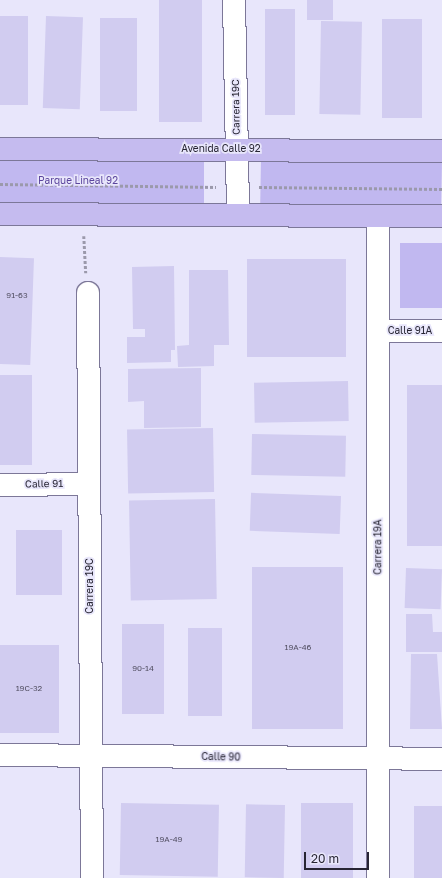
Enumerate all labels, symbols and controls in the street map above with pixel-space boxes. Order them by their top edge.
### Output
street label: Carrera 19C [230,79,242,135]
street label: Avenida Calle 92 [181,143,261,155]
park label: Parque Lineal 92 [38,175,118,187]
house number: 91-63 [6,291,28,301]
street label: Calle 91A [388,325,432,337]
street label: Calle 91 [25,478,63,490]
street label: Carrera 19A [372,519,384,575]
street label: Carrera 19C [84,558,96,614]
house number: 19A-46 [285,643,311,653]
house number: 90-14 [132,664,154,674]
house number: 19C-32 [16,684,42,694]
street label: Calle 90 [201,751,241,763]
house number: 19A-49 [156,835,182,845]
scale bar [306,844,371,870]
text: 20 m [311,851,339,866]

